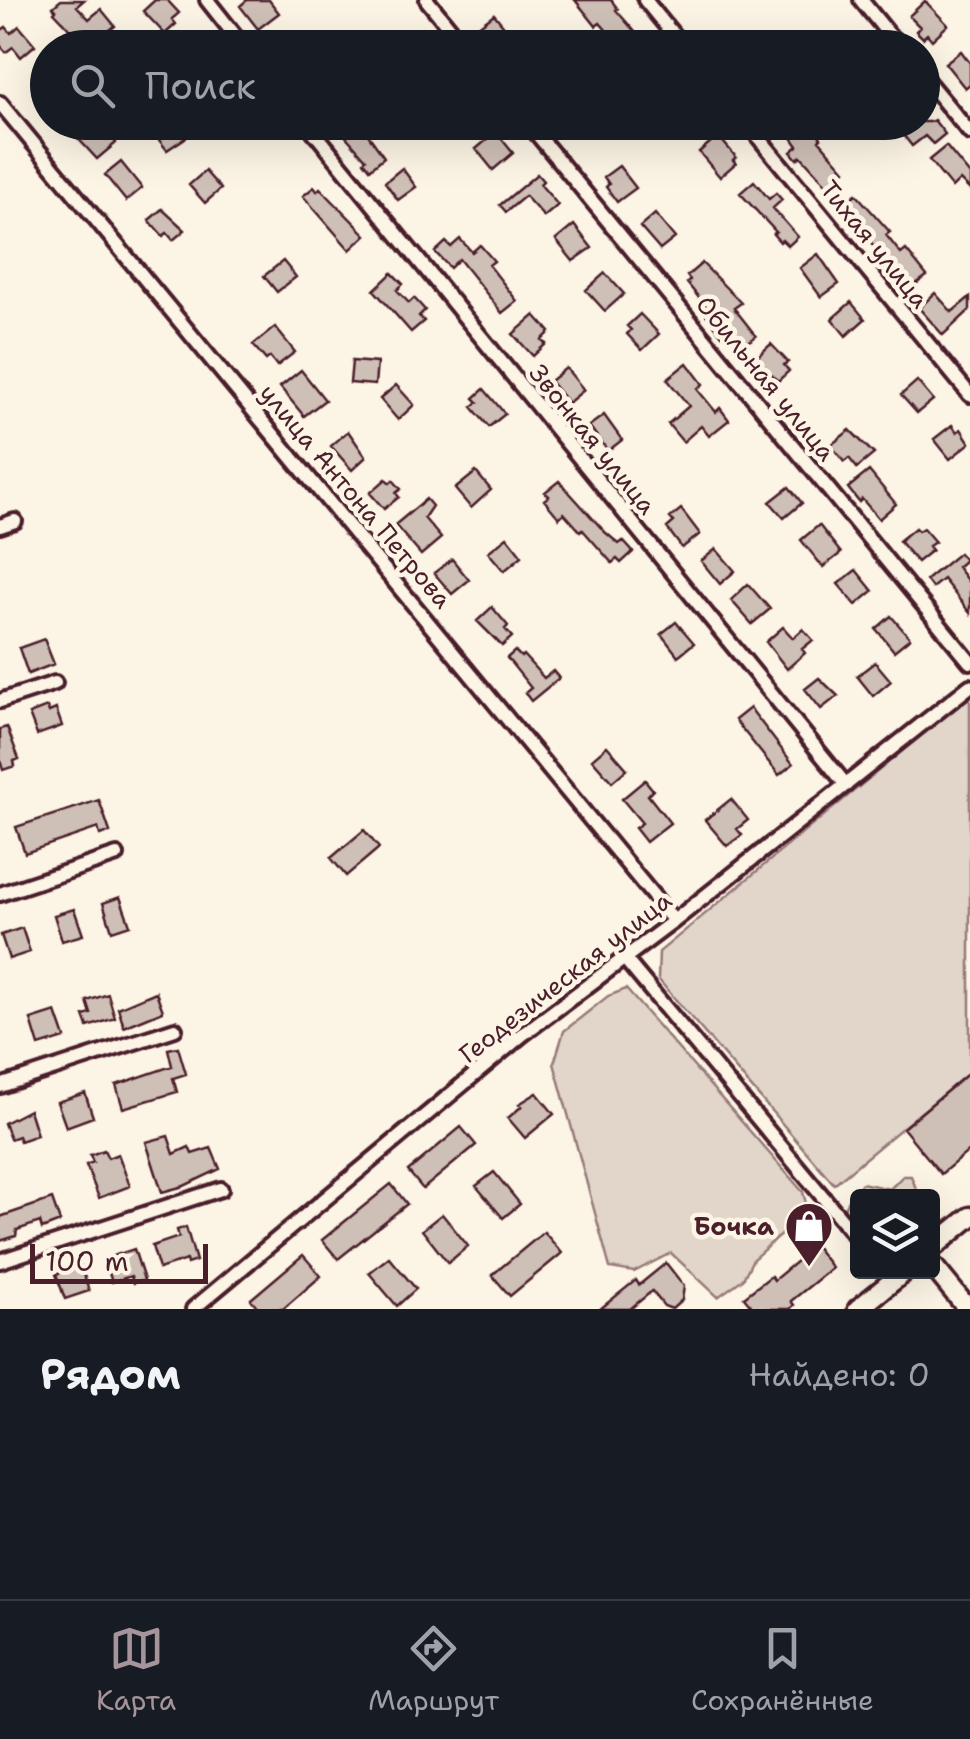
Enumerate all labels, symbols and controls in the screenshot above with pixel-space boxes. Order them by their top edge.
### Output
search box [30,30,940,140]
icon: search [65,58,120,113]
text: Поиск [145,60,256,111]
street label: Тихая улица [813,173,937,315]
street label: Обильная улица [689,288,844,468]
street label: Звонкая улица [522,357,664,522]
street label: улица Антона Петрова [252,377,460,616]
street label: Геодезическая улица [452,883,679,1071]
map controls [850,1189,940,1279]
button: layers [850,1189,940,1279]
shop icon: Бочка [783,1200,835,1268]
place label: Бочка [694,1209,774,1243]
scale bar [30,1239,208,1284]
text: 100 m [45,1242,129,1280]
text: Рядом [40,1346,181,1402]
text: Найдено: 0 [749,1353,930,1396]
tab: Карта [96,1621,176,1719]
tab: Маршрут [368,1621,499,1719]
tab: Сохранённые [691,1621,874,1719]

